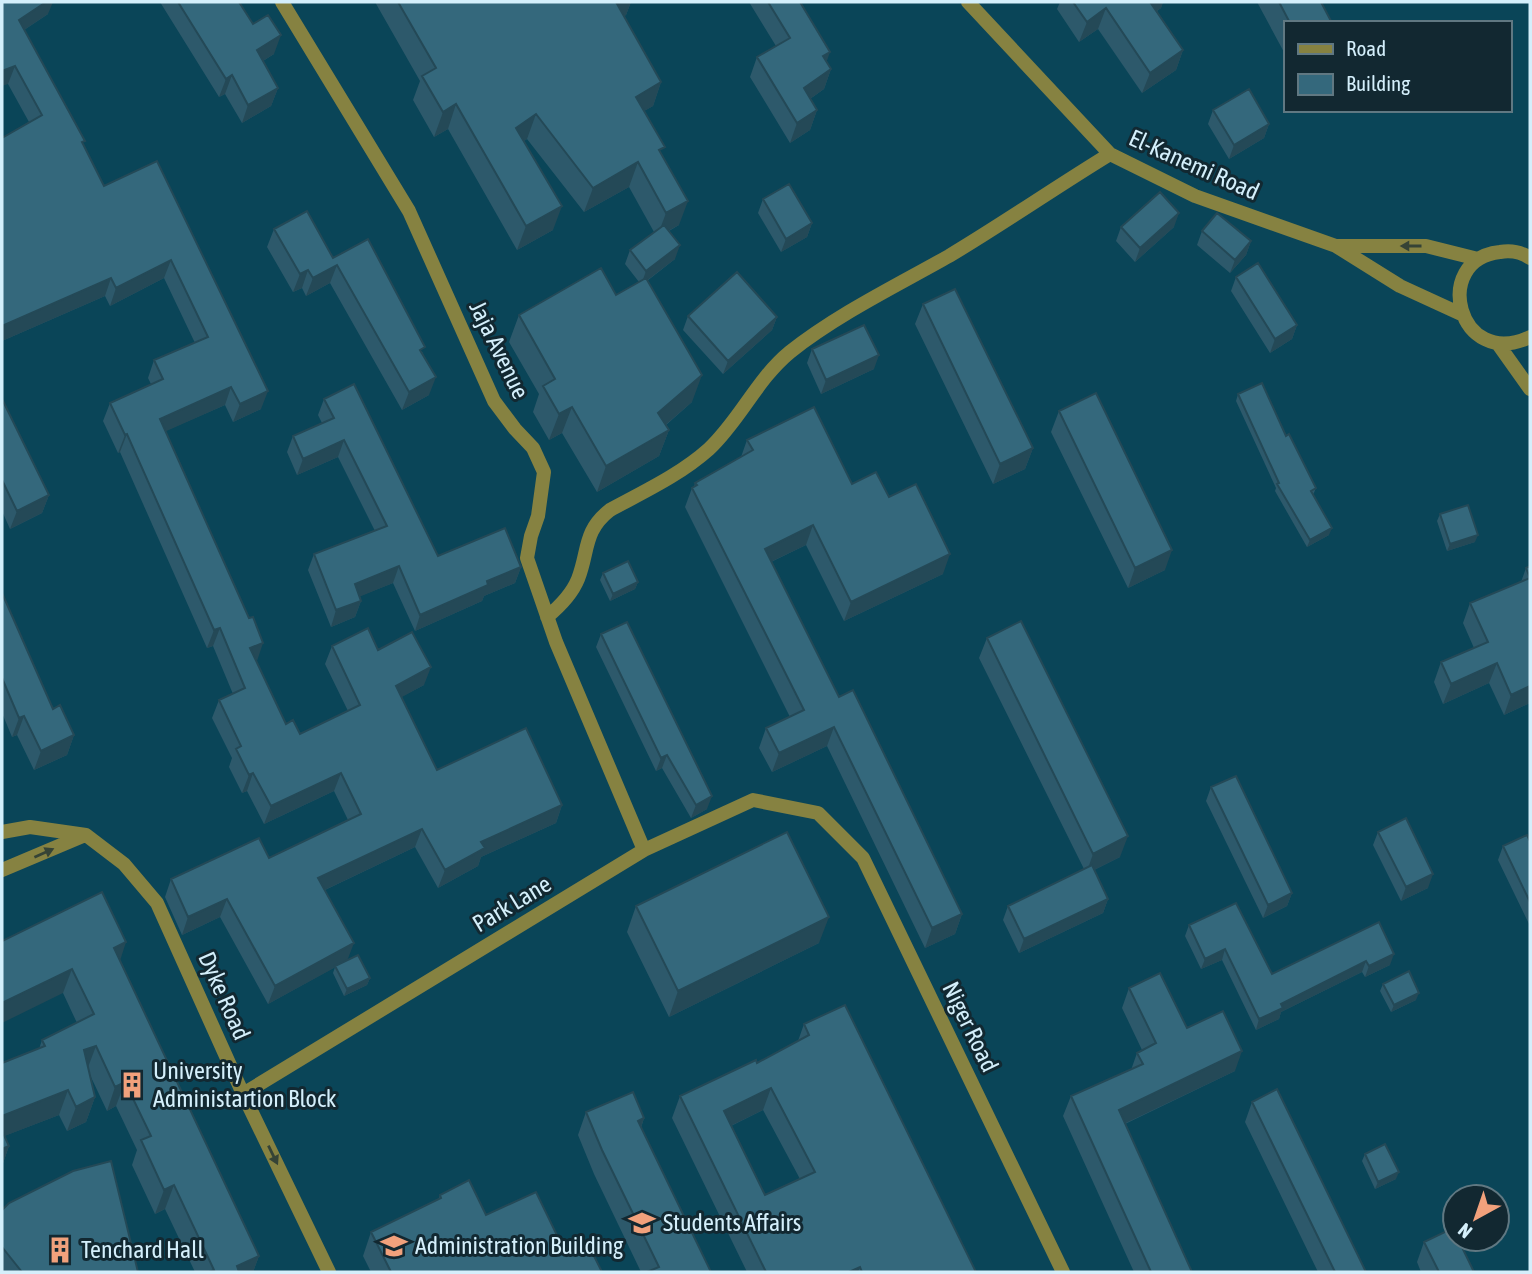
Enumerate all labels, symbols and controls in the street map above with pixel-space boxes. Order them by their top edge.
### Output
legend [1284,21,1511,112]
text: Road [1346,36,1386,60]
text: Building [1346,71,1410,95]
street label: El-Kanemi Road [1125,124,1263,205]
one-way arrow [1400,240,1422,252]
street label: Jaja Avenue [464,297,535,403]
one-way arrow [34,847,54,859]
street label: Park Lane [468,870,556,937]
street label: Dyke Road [193,948,256,1044]
street label: Niger Road [937,977,1004,1076]
place label: University Administartion Block [153,1057,337,1112]
building icon: University Administartion Block [117,1070,147,1100]
one-way arrow [267,1145,279,1165]
north arrow [1441,1183,1511,1253]
school or university icon: Students Affairs [627,1208,657,1238]
place label: Students Affairs [663,1209,801,1236]
text: N [1454,1219,1476,1243]
school or university icon: Administration Building [379,1231,409,1261]
place label: Administration Building [415,1232,624,1259]
building icon: Tenchard Hall [45,1235,75,1265]
place label: Tenchard Hall [81,1236,205,1263]

